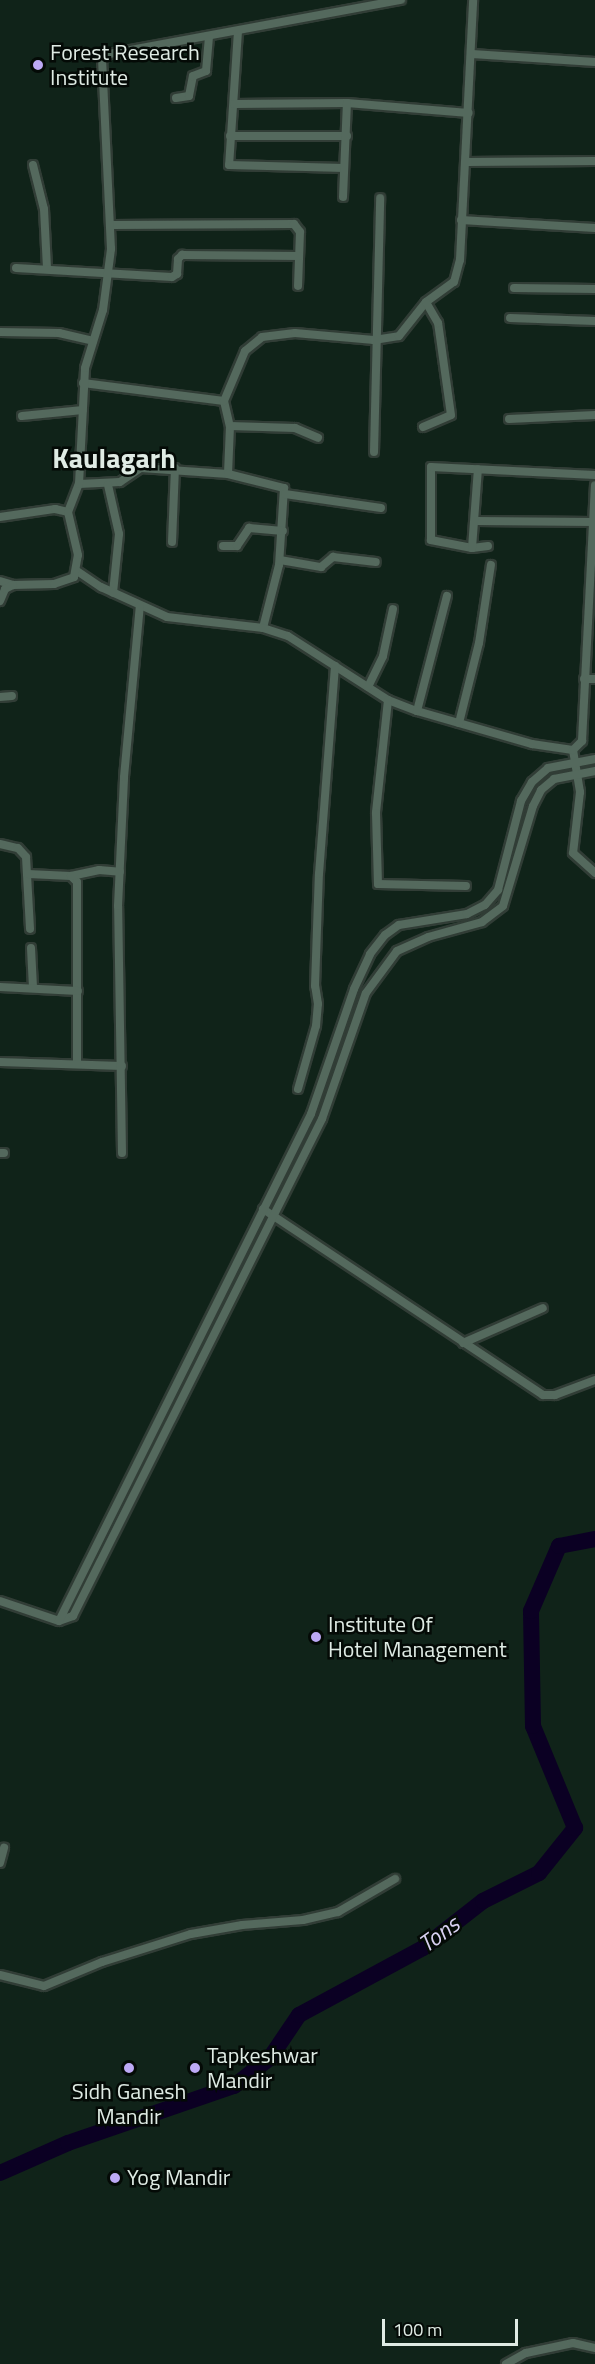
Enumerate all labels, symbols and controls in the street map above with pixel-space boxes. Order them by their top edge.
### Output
place label: Forest Research Institute [50,39,200,90]
marker: Forest Research Institute [31,58,45,72]
district label: Kaulagarh [52,441,176,475]
place label: Institute Of Hotel Management [328,1611,507,1663]
marker: Institute Of Hotel Management [309,1630,323,1644]
water label: Tons [413,1910,465,1958]
place label: Tapkeshwar Mandir [207,2042,318,2094]
marker: Sidh Ganesh Mandir [122,2061,136,2075]
marker: Tapkeshwar Mandir [188,2061,202,2075]
place label: Sidh Ganesh Mandir [72,2078,186,2130]
place label: Yog Mandir [127,2165,230,2191]
marker: Yog Mandir [108,2171,122,2185]
scale bar [385,2307,522,2345]
text: 100 m [393,2316,442,2343]

